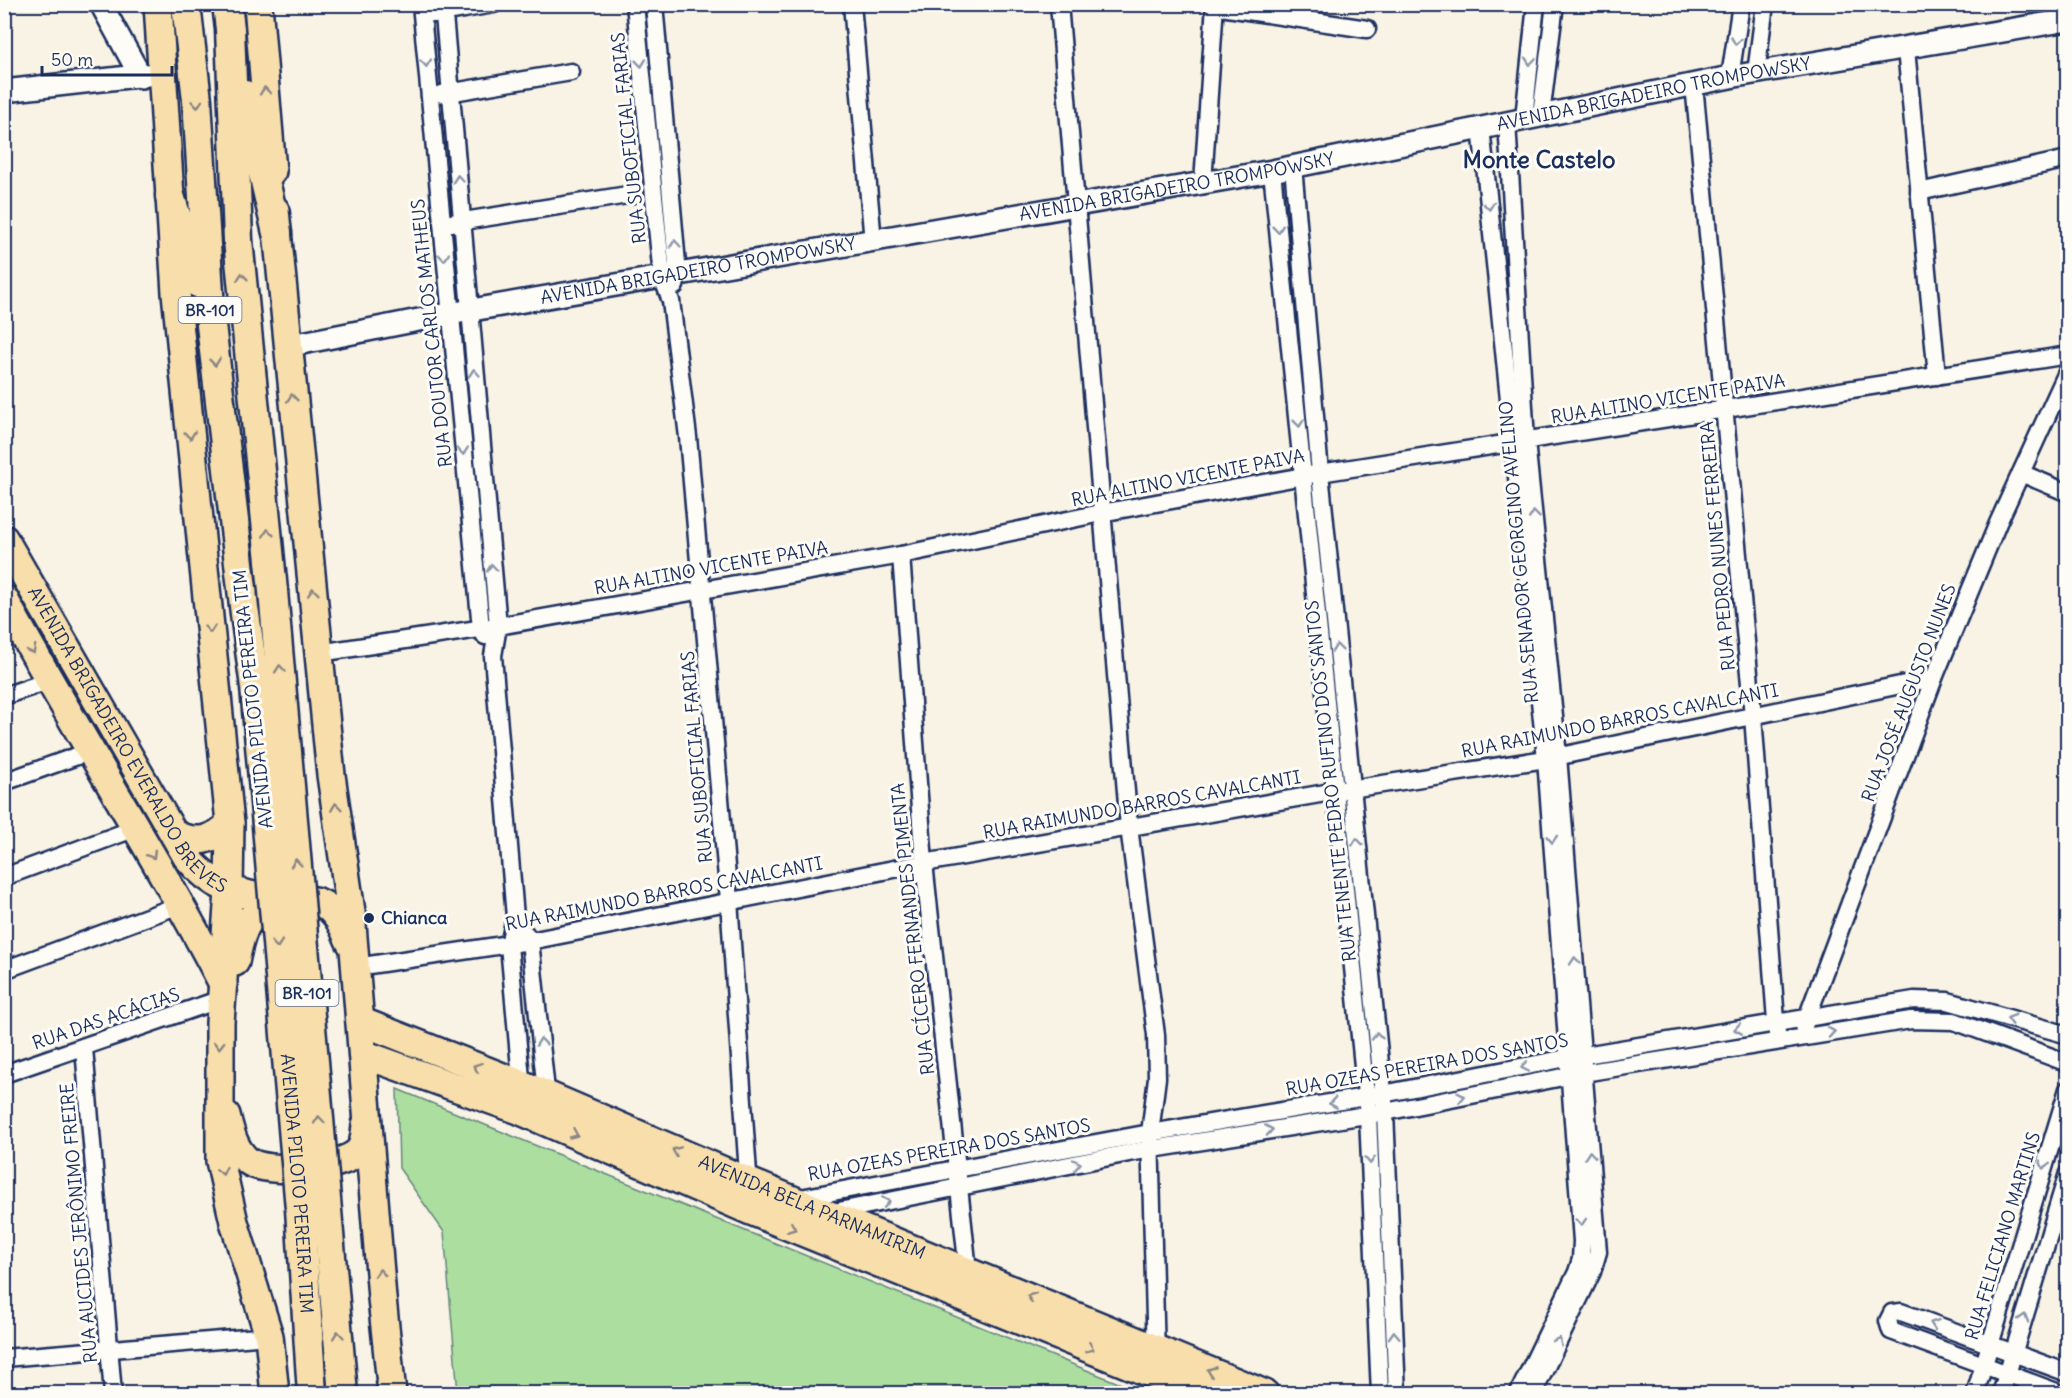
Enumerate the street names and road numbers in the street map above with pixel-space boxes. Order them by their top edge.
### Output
street label: RUA SUBOFICIAL FARIAS [606,31,651,245]
street label: AVENIDA BRIGADEIRO TROMPOWSKY [1495,52,1812,136]
street label: AVENIDA BRIGADEIRO TROMPOWSKY [1018,147,1336,226]
street label: RUA DOUTOR CARLOS MATHEUS [406,198,457,468]
street label: AVENIDA BRIGADEIRO TROMPOWSKY [539,232,857,309]
road number: BR-101 [178,297,242,323]
street label: RUA ALTINO VICENTE PAIVA [1549,369,1787,428]
street label: RUA SENADOR GEORGINO AVELINO [1494,400,1543,704]
street label: RUA PEDRO NUNES FERREIRA [1695,420,1740,672]
street label: RUA ALTINO VICENTE PAIVA [1069,444,1306,511]
street label: RUA ALTINO VICENTE PAIVA [592,536,830,599]
street label: AVENIDA PILOTO PEREIRA TIM [227,568,278,830]
street label: RUA JOSÉ AUGUSTO NUNES [1856,581,1961,805]
street label: AVENIDA BRIGADEIRO EVERALDO BREVES [23,583,231,898]
street label: RUA TENENTE PEDRO RUFINO DOS SANTOS [1300,599,1361,963]
street label: RUA SUBOFICIAL FARIAS [676,650,717,864]
street label: RUA RAIMUNDO BARROS CAVALCANTI [1459,678,1781,763]
street label: RUA RAIMUNDO BARROS CAVALCANTI [981,765,1303,844]
street label: RUA CÍCERO FERNANDES PIMENTA [886,782,939,1076]
street label: RUA RAIMUNDO BARROS CAVALCANTI [503,851,825,936]
road number: BR-101 [276,980,338,1006]
street label: RUA DAS ACÁCIAS [29,983,183,1055]
street label: RUA OZEAS PEREIRA DOS SANTOS [1284,1028,1570,1101]
street label: AVENIDA PILOTO PEREIRA TIM [276,1053,319,1314]
street label: RUA AUCIDES JERÔNIMO FREIRE [55,1082,102,1364]
street label: RUA OZEAS PEREIRA DOS SANTOS [806,1113,1092,1186]
street label: RUA FELICIANO MARTINS [1960,1129,2045,1343]
street label: AVENIDA BELA PARNAMIRIM [695,1150,929,1264]

